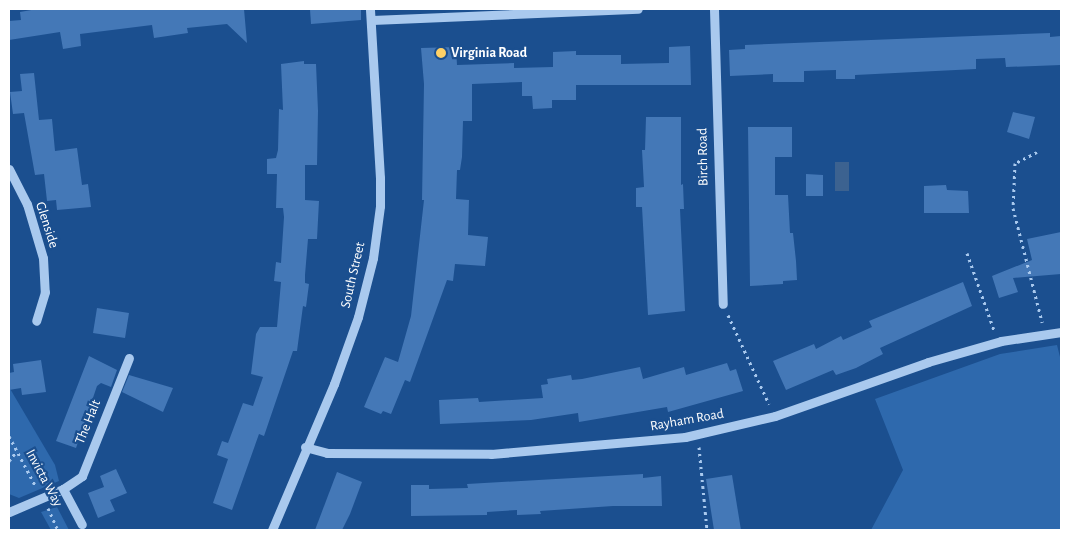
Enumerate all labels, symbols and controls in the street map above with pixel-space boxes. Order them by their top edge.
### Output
place label: Virginia Road [451,45,527,61]
marker: Virginia Road [435,47,447,59]
street label: Birch Road [694,128,712,186]
street label: Glenside [32,200,62,250]
street label: South Street [337,240,369,310]
street label: The Halt [72,397,104,447]
street label: Rayham Road [649,405,725,435]
street label: Invicta Way [22,446,66,510]

